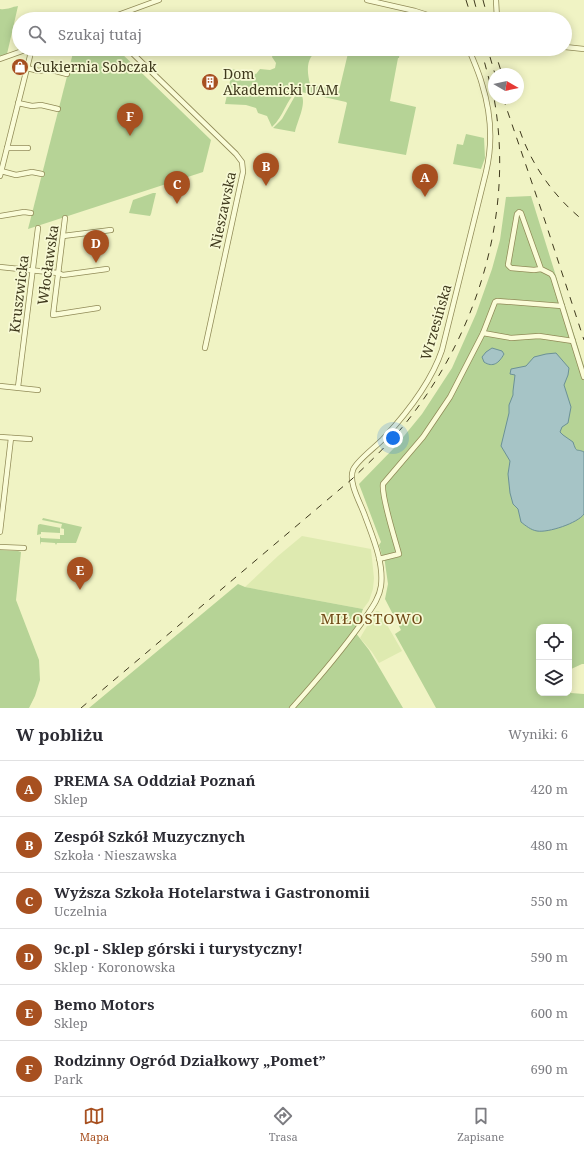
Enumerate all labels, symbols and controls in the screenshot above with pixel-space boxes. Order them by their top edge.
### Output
search box [12,12,572,56]
icon: search [26,23,48,45]
text: Szukaj tutaj [58,24,142,44]
shop icon: Cukiernia Sobczak [10,57,30,77]
place label: Cukiernia Sobczak [33,57,157,76]
place label: Dom Akademicki UAM [223,64,339,99]
north arrow [488,68,524,104]
building icon: Dom Akademicki UAM [200,72,220,92]
pin: F [117,103,143,136]
pin: B [253,153,279,186]
pin: A [412,164,438,197]
street label: Nieszawska [205,169,240,250]
pin: C [164,171,190,204]
street label: Włocławska [32,223,63,306]
pin: D [83,230,109,263]
street label: Kruszwicka [4,254,33,334]
street label: Wrzesińska [416,282,455,362]
your location [383,428,403,448]
pin: E [67,557,93,590]
district label: MIŁOSTOWO [320,608,424,628]
map controls [536,624,572,696]
button: locate [536,624,572,660]
button: layers [536,660,572,696]
text: W pobliżu [16,723,103,746]
text: Wyniki: 6 [508,725,568,743]
text: PREMA SA Oddział Poznań [54,770,256,790]
text: A [24,780,34,798]
text: 420 m [531,780,568,798]
text: Sklep [54,790,88,808]
text: Zespół Szkół Muzycznych [54,826,245,846]
text: B [25,836,33,854]
text: 480 m [531,836,568,854]
text: Szkoła · Nieszawska [54,846,177,864]
text: Wyższa Szkoła Hotelarstwa i Gastronomii [54,882,370,902]
text: C [25,892,33,910]
text: 550 m [531,892,568,910]
text: Uczelnia [54,902,107,920]
text: 9c.pl - Sklep górski i turystyczny! [54,938,303,958]
text: D [24,948,34,966]
text: 590 m [531,948,568,966]
text: Sklep · Koronowska [54,958,176,976]
text: Bemo Motors [54,994,154,1014]
text: E [25,1004,33,1022]
text: 600 m [531,1004,568,1022]
text: Sklep [54,1014,88,1032]
text: Rodzinny Ogród Działkowy „Pomet” [54,1050,326,1070]
text: F [25,1060,33,1078]
text: 690 m [531,1060,568,1078]
text: Park [54,1070,83,1088]
tab: Mapa [80,1105,109,1144]
tab: Trasa [269,1105,298,1144]
tab: Zapisane [457,1105,504,1144]

